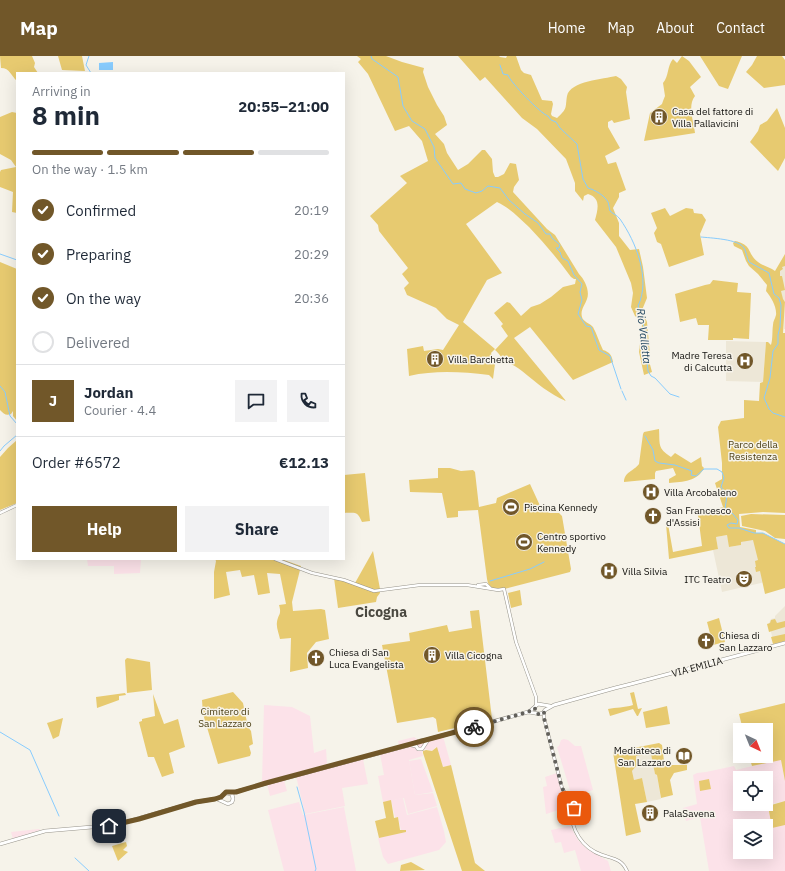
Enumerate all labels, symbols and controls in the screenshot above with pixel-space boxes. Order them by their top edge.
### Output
text: Map [20,16,58,40]
text: Home [548,19,585,37]
text: Map [607,19,634,37]
text: About [656,19,694,37]
text: Contact [716,19,765,37]
text: Arriving in [32,83,91,100]
text: 20:55–21:00 [238,97,329,116]
text: 8 min [32,98,100,132]
place label: Casa del fattore di Villa Pallavicini [672,105,753,130]
building icon: Casa del fattore di Villa Pallavicini [649,107,669,127]
text: On the way · 1.5 km [32,161,148,178]
icon: check [32,199,54,221]
text: Confirmed [66,201,136,220]
text: 20:19 [294,202,329,219]
icon: check [32,243,54,265]
text: Preparing [66,245,131,264]
text: 20:29 [294,246,329,263]
icon: check [32,287,54,309]
text: On the way [66,289,141,308]
text: 20:36 [294,290,329,307]
water label: Rio Valletta [634,307,654,365]
text: Delivered [66,333,130,352]
building icon: Villa Barchetta [425,349,445,369]
place label: Madre Teresa di Calcutta [671,349,733,374]
hospital icon: Madre Teresa di Calcutta [735,351,755,371]
place label: Villa Barchetta [448,353,514,366]
button: chat [235,380,277,422]
button: phone [287,380,329,422]
text: Jordan [84,383,133,402]
text: J [49,391,57,410]
text: Courier · 4.4 [84,402,156,419]
park label: Parco della Resistenza [728,438,779,463]
text: Order #6572 [32,453,121,472]
text: €12.13 [279,453,329,472]
hospital icon: Villa Arcobaleno [641,482,661,502]
place label: Villa Arcobaleno [664,486,737,499]
sports icon: Piscina Kennedy [501,497,521,517]
place label: Piscina Kennedy [524,501,598,514]
place label: San Francesco d'Assisi [666,504,732,529]
button: Help [32,506,177,552]
button: Share [185,506,329,552]
church icon: San Francesco d'Assisi [643,506,663,526]
place label: Centro sportivo Kennedy [537,530,606,555]
sports icon: Centro sportivo Kennedy [514,532,534,552]
hospital icon: Villa Silvia [599,561,619,581]
place label: Villa Silvia [622,565,668,578]
theatre icon: ITC Teatro [734,569,754,589]
place label: ITC Teatro [684,573,731,586]
district label: Cicogna [355,603,407,621]
place label: Chiesa di San Lazzaro [719,629,773,654]
church icon: Chiesa di San Lazzaro [696,631,716,651]
building icon: Villa Cicogna [422,645,442,665]
place label: Chiesa di San Luca Evangelista [329,646,404,671]
church icon: Chiesa di San Luca Evangelista [306,648,326,668]
place label: Villa Cicogna [445,649,503,662]
street label: VIA EMILIA [670,654,724,680]
park label: Cimitero di San Lazzaro [198,705,252,730]
courier [454,707,494,747]
icon: bike [463,716,485,738]
north arrow [733,723,773,763]
map controls [733,723,773,859]
place label: Mediateca di San Lazzaro [614,744,671,769]
library icon: Mediateca di San Lazzaro [674,746,694,766]
button: locate [733,771,773,811]
pin [557,791,591,825]
icon: bag [563,797,585,819]
building icon: PalaSavena [640,803,660,823]
place label: PalaSavena [663,807,715,820]
pin [92,809,126,843]
icon: home [98,815,120,837]
button: layers [733,819,773,859]

